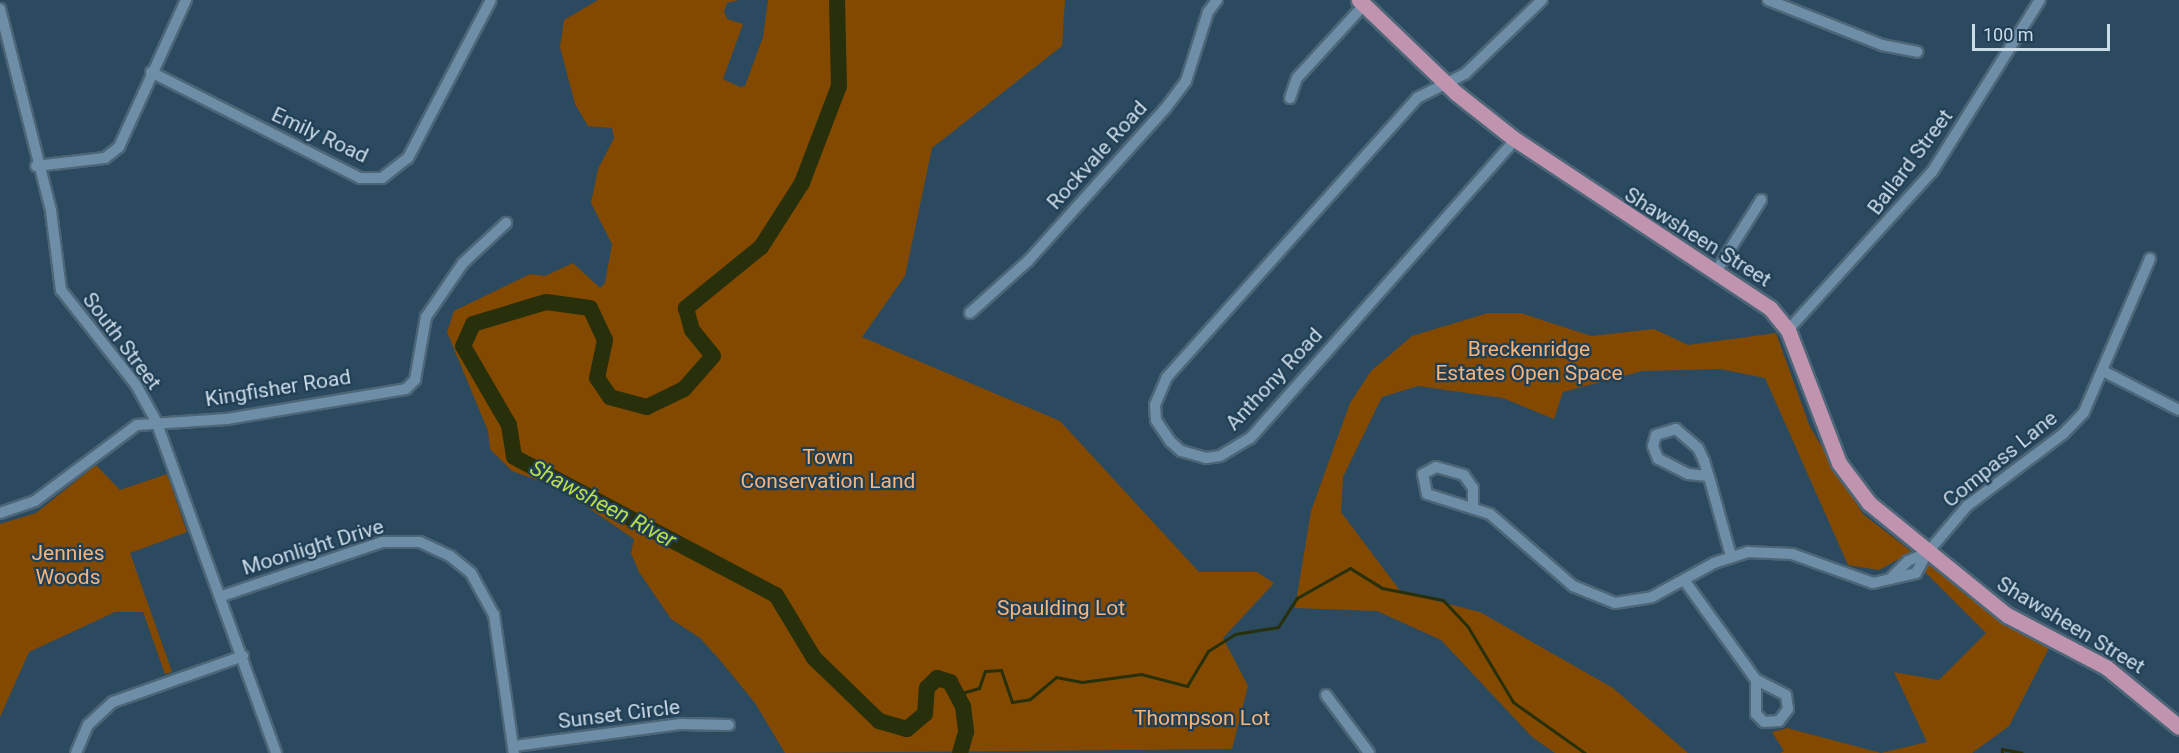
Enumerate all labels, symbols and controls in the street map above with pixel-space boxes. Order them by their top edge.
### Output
scale bar [1975,12,2113,50]
text: 100 m [1983,24,2034,45]
street label: Rockvale Road [1042,95,1152,215]
street label: Emily Road [268,102,372,168]
street label: Ballard Street [1862,104,1958,220]
street label: Shawsheen Street [1620,182,1776,292]
street label: South Street [77,287,167,395]
street label: Anthony Road [1220,323,1328,435]
park label: Breckenridge Estates Open Space [1435,336,1623,386]
street label: Kingfisher Road [203,364,353,412]
street label: Compass Lane [1938,405,2062,513]
park label: Town Conservation Land [741,444,915,494]
water label: Shawsheen River [525,454,681,554]
street label: Moonlight Drive [239,514,387,580]
park label: Jennies Woods [32,540,104,590]
street label: Shawsheen Street [1992,571,2150,679]
park label: Spaulding Lot [997,595,1125,621]
street label: Sunset Circle [557,694,681,734]
park label: Thompson Lot [1134,705,1270,731]

